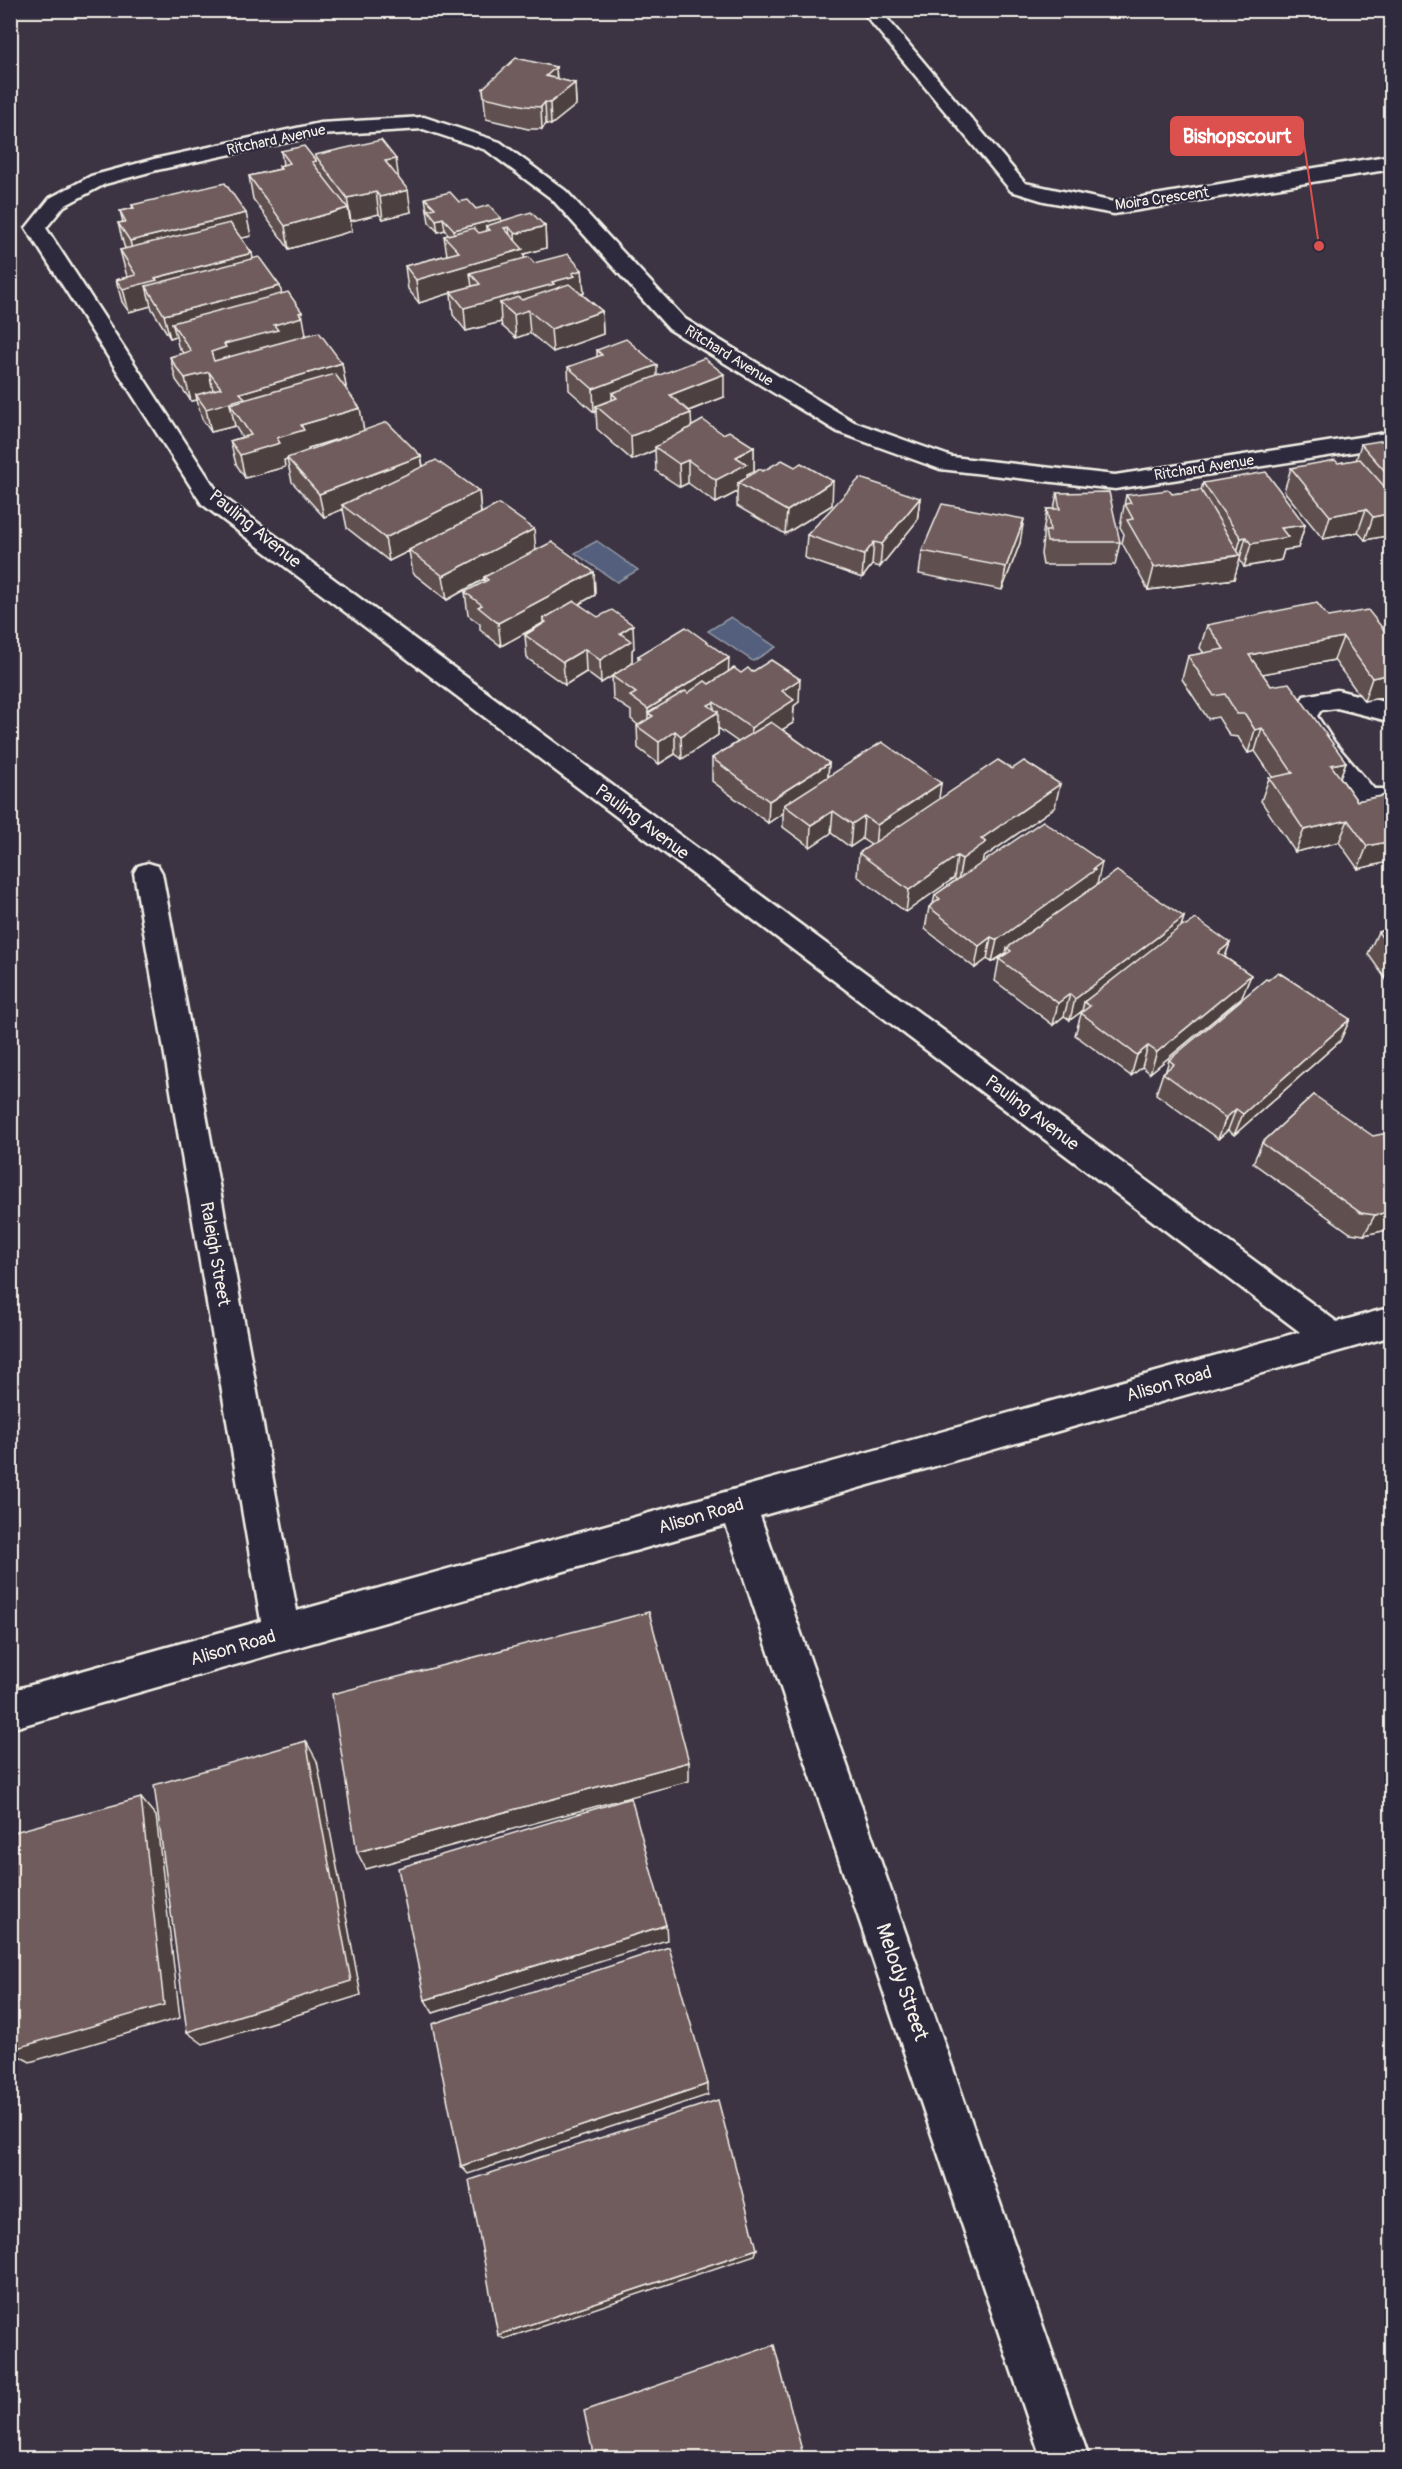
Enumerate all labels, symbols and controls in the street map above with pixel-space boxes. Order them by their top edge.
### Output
callout: Bishopscourt [1171,117,1303,155]
street label: Ritchard Avenue [225,120,328,160]
text: Bishopscourt [1183,124,1292,149]
street label: Moira Crescent [1114,183,1211,215]
street label: Ritchard Avenue [681,321,777,391]
street label: Ritchard Avenue [1153,451,1256,485]
street label: Pauling Avenue [204,485,306,573]
street label: Pauling Avenue [590,779,694,865]
street label: Pauling Avenue [980,1070,1084,1156]
street label: Raleigh Street [195,1200,236,1309]
street label: Alison Road [1123,1361,1215,1407]
street label: Alison Road [655,1493,747,1539]
street label: Alison Road [187,1625,279,1671]
street label: Melody Street [869,1920,935,2045]

